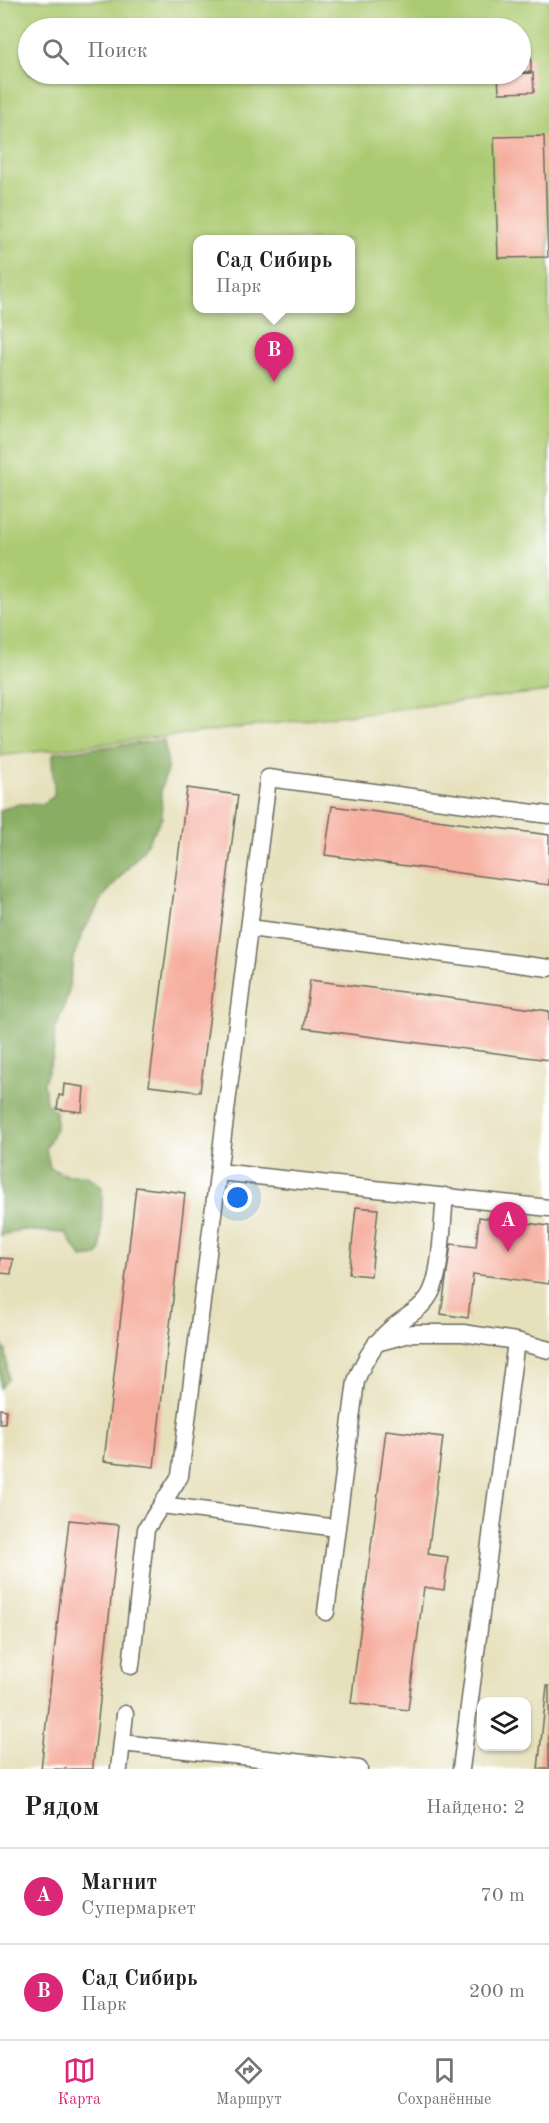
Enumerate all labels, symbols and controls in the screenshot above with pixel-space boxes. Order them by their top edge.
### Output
search box [18,18,531,84]
icon: search [39,35,72,68]
text: Поиск [87,40,148,62]
popup [193,235,355,313]
text: Сад Сибирь [216,250,332,272]
text: Парк [216,277,262,297]
pin: B [254,332,294,382]
your location [223,1183,252,1212]
pin: A [488,1202,528,1252]
map controls [477,1697,531,1751]
button: layers [477,1697,531,1751]
text: Рядом [24,1795,99,1821]
text: Найдено: 2 [426,1798,525,1818]
text: Магнит [81,1872,157,1894]
text: A [36,1886,51,1906]
text: 70 m [480,1886,525,1906]
text: Супермаркет [81,1899,196,1919]
text: Сад Сибирь [81,1968,198,1990]
text: B [36,1982,51,2002]
text: 200 m [469,1982,525,2002]
text: Парк [81,1995,127,2015]
tab: Карта [58,2054,101,2110]
tab: Маршрут [216,2054,282,2110]
tab: Сохранённые [397,2054,491,2110]

